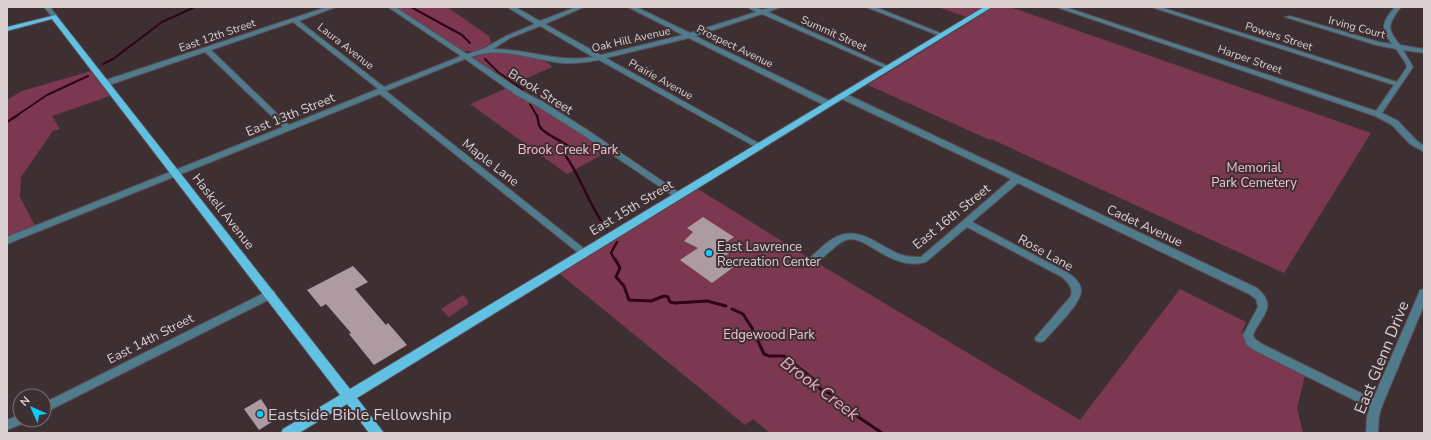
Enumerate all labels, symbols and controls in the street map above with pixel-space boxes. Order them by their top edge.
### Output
street label: Summit Street [798,12,869,55]
street label: Irving Court [1327,13,1387,42]
street label: East 12th Street [177,15,258,56]
street label: Powers Street [1243,19,1314,54]
street label: Laura Avenue [314,20,377,73]
street label: Prospect Avenue [694,21,776,72]
street label: Oak Hill Avenue [590,23,672,56]
street label: Harper Street [1216,41,1284,78]
street label: Prairie Avenue [626,55,696,103]
street label: Brook Street [505,65,577,119]
street label: East 13th Street [243,89,338,141]
street label: Maple Lane [458,135,523,191]
park label: Brook Creek Park [518,141,619,159]
park label: Memorial Park Cemetery [1211,159,1297,192]
street label: Haskell Avenue [188,170,259,253]
street label: East 15th Street [586,176,677,240]
street label: East 16th Street [909,180,994,254]
street label: Cadet Avenue [1104,200,1186,251]
street label: Rose Lane [1015,230,1076,275]
place label: East Lawrence Recreation Center [717,238,821,271]
marker: East Lawrence Recreation Center [704,248,714,258]
street label: East Glenn Drive [1349,298,1415,417]
street label: East 14th Street [104,309,197,368]
park label: Edgewood Park [723,326,815,344]
water label: Brook Creek [776,351,864,426]
north arrow [12,388,52,428]
text: N [17,393,33,409]
place label: Eastside Bible Fellowship [268,404,452,426]
marker: Eastside Bible Fellowship [255,409,265,419]

